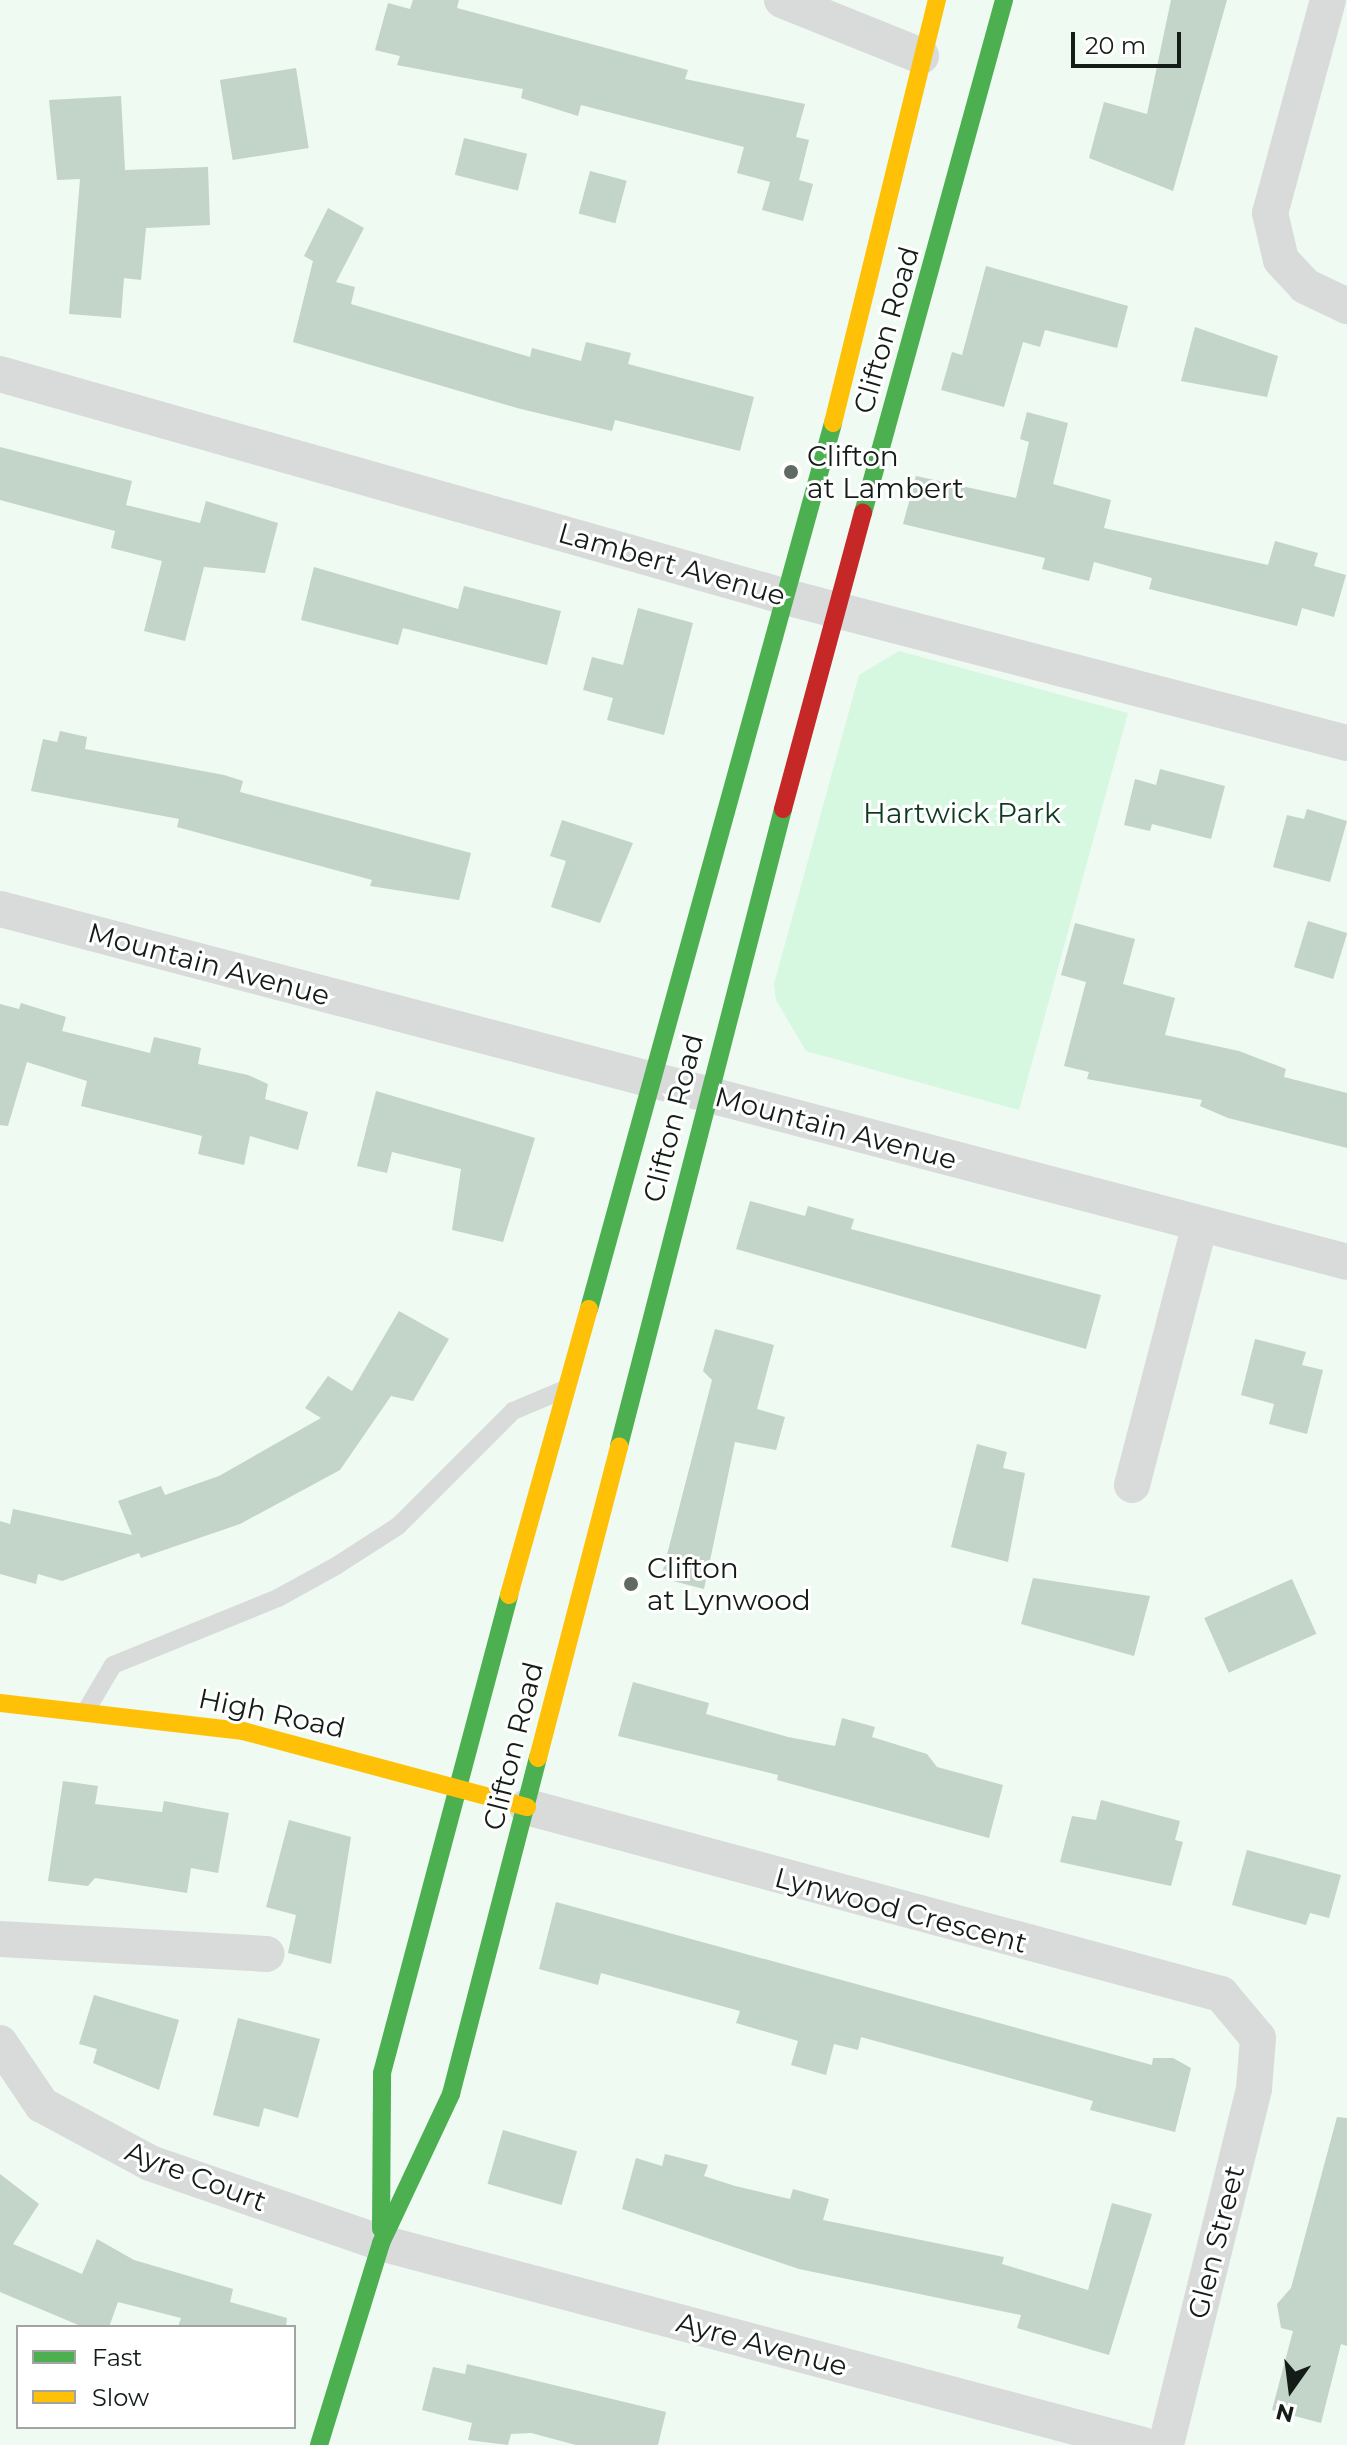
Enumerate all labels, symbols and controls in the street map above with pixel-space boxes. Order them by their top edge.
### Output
scale bar [1075,16,1185,66]
text: 20 m [1085,31,1146,60]
street label: Clifton Road [846,243,926,417]
place label: Clifton at Lambert [807,439,964,505]
marker: Clifton at Lambert [782,463,800,481]
street label: Lambert Avenue [555,516,789,612]
park label: Hartwick Park [863,796,1061,830]
street label: Mountain Avenue [84,916,334,1012]
street label: Clifton Road [636,1030,710,1206]
street label: Mountain Avenue [711,1080,961,1176]
place label: Clifton at Lynwood [647,1551,811,1617]
marker: Clifton at Lynwood [622,1575,640,1593]
street label: Clifton Road [476,1658,550,1834]
street label: High Road [196,1681,348,1745]
street label: Lynwood Crescent [771,1860,1031,1960]
street label: Ayre Court [121,2134,271,2218]
street label: Glen Street [1181,2162,1251,2322]
street label: Ayre Avenue [673,2305,851,2383]
legend [16,2325,296,2429]
text: Fast [92,2343,142,2372]
north arrow [1251,2349,1331,2429]
text: Slow [92,2383,149,2412]
text: N [1273,2398,1297,2428]

